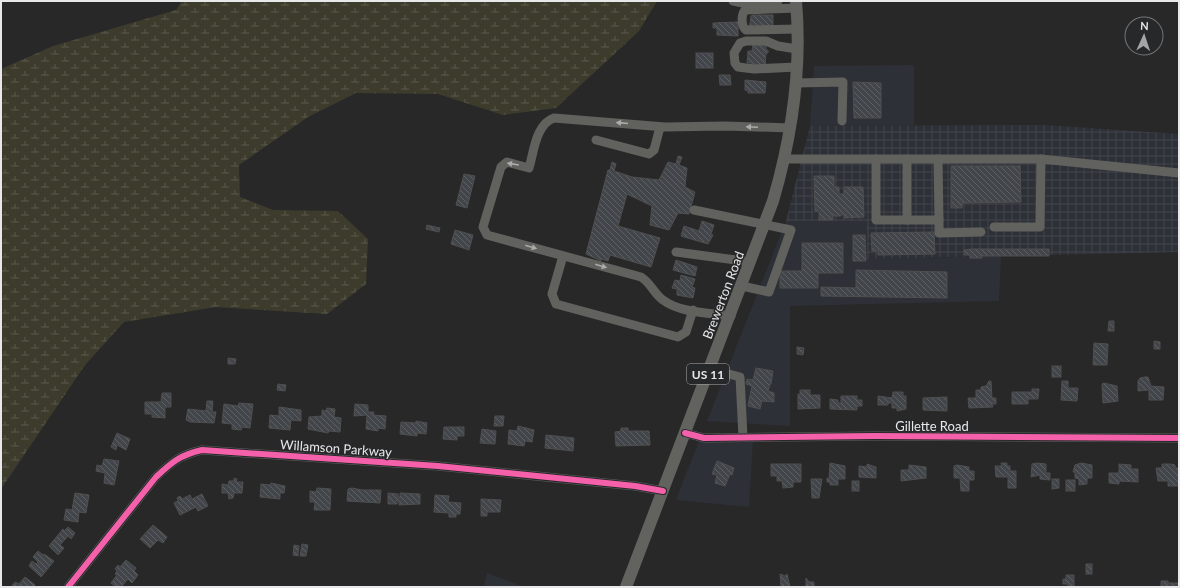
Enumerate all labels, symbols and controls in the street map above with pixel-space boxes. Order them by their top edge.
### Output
north arrow [1124,16,1164,56]
text: N [1140,19,1149,32]
one-way arrow [616,120,628,127]
one-way arrow [746,123,758,130]
one-way arrow [507,161,519,167]
one-way arrow [525,244,537,250]
street label: Brewerton Road [699,249,747,341]
one-way arrow [595,263,607,269]
road number: US 11 [687,364,729,384]
street label: Gillette Road [895,418,969,434]
street label: Willamson Parkway [280,436,393,460]

